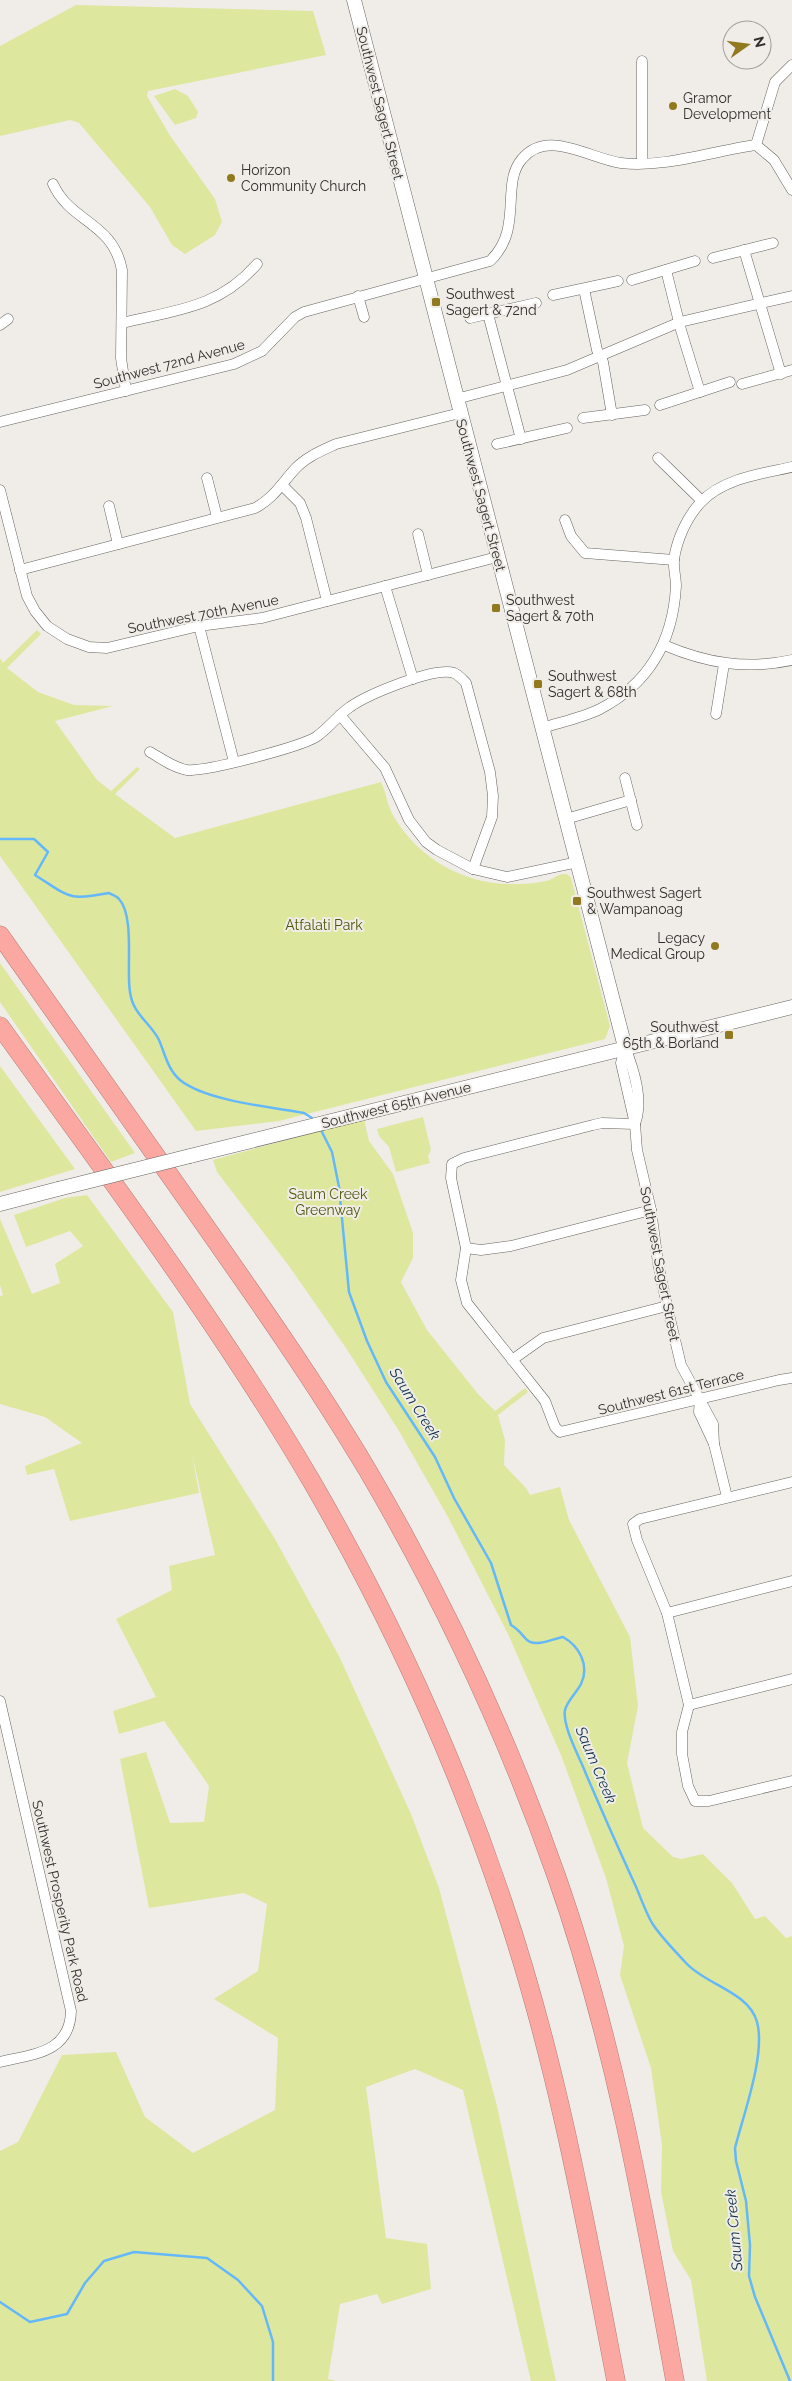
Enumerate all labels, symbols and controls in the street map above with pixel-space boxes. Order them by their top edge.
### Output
north arrow [722,20,772,70]
street label: Southwest Sagert Street [353,25,407,181]
text: N [751,35,769,49]
place label: Gramor Development [683,90,771,122]
marker: Gramor Development [667,100,679,112]
place label: Horizon Community Church [241,162,366,194]
marker: Horizon Community Church [225,172,237,184]
place label: Southwest Sagert & 72nd [446,286,537,318]
marker: Southwest Sagert & 72nd [430,296,442,308]
street label: Southwest 72nd Avenue [92,336,246,392]
street label: Southwest Sagert Street [453,417,509,573]
street label: Southwest 70th Avenue [126,592,280,636]
place label: Southwest Sagert & 70th [506,592,594,624]
marker: Southwest Sagert & 70th [490,602,502,614]
place label: Southwest Sagert & 68th [548,668,637,700]
marker: Southwest Sagert & 68th [532,678,544,690]
place label: Southwest Sagert & Wampanoag [587,885,702,917]
marker: Southwest Sagert & Wampanoag [571,895,583,907]
park label: Atfalati Park [285,917,363,933]
place label: Legacy Medical Group [611,930,705,962]
marker: Legacy Medical Group [709,940,721,952]
place label: Southwest 65th & Borland [623,1019,719,1051]
marker: Southwest 65th & Borland [723,1029,735,1041]
street label: Southwest 65th Avenue [320,1079,472,1131]
street label: Southwest Sagert Street [637,1185,683,1343]
park label: Saum Creek Greenway [288,1186,368,1218]
water label: Saum Creek [385,1364,444,1444]
street label: Southwest 61st Terrace [596,1366,746,1418]
water label: Saum Creek [571,1723,620,1806]
street label: Southwest Prosperity Park Road [29,1798,91,2004]
water label: Saum Creek [721,2188,747,2273]

